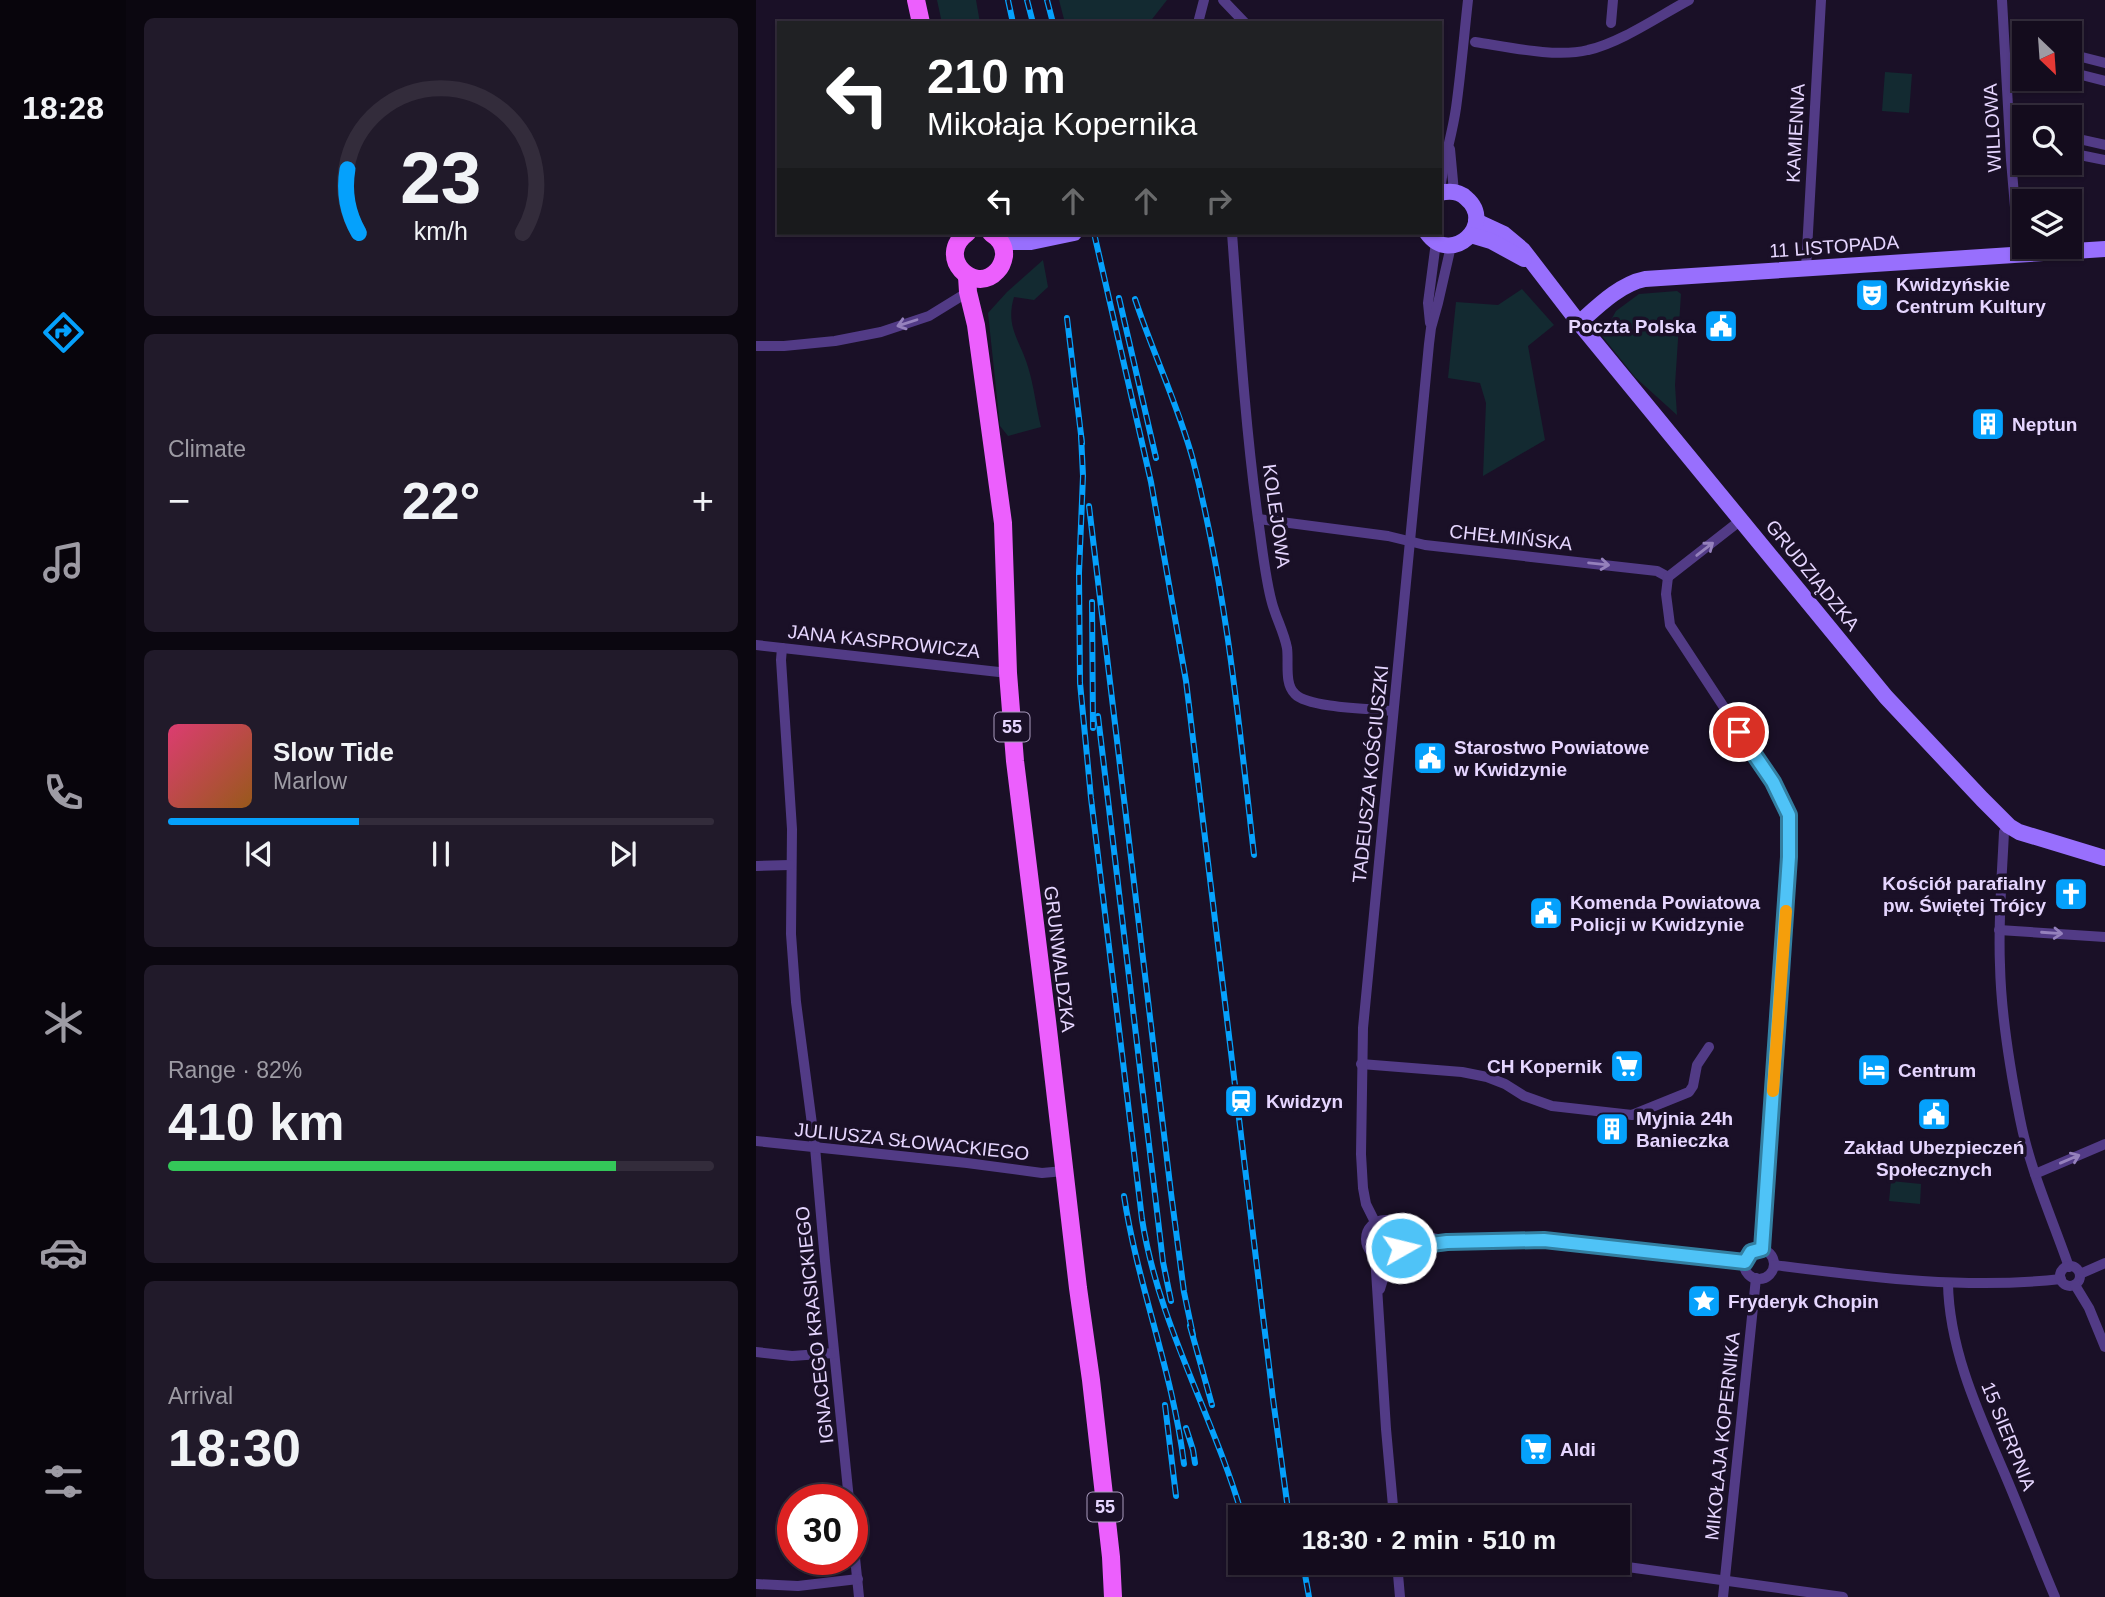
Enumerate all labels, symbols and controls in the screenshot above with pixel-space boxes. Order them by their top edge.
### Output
north arrow [2012,21,2082,91]
map controls [2012,21,2082,259]
icon: left [812,49,903,140]
text: 210 m [927,49,1066,103]
street label: KAMIENNA [1782,83,1809,183]
street label: WILLOWA [1980,83,2005,173]
text: 18:28 [22,90,104,126]
button: search [2012,105,2082,175]
text: Mikołaja Kopernika [927,106,1197,142]
text: 23 [401,137,481,218]
icon: left [981,182,1019,220]
icon: ahead [1054,182,1092,220]
icon: ahead [1127,182,1165,220]
icon: right [1200,182,1238,220]
button: layers [2012,189,2082,259]
text: km/h [414,217,468,245]
street label: 11 LISTOPADA [1769,231,1900,262]
place label: Kwidzyńskie Centrum Kultury [1896,274,2046,317]
theatre icon: Kwidzyńskie Centrum Kultury [1853,276,1891,314]
public building icon: Poczta Polska [1702,307,1740,345]
icon: directions [39,308,88,357]
place label: Poczta Polska [1568,316,1696,337]
one-way arrow [897,318,919,330]
building icon: Neptun [1969,405,2007,443]
place label: Neptun [2012,414,2077,435]
text: Climate [168,436,246,462]
street label: KOLEJOWA [1259,463,1294,570]
text: 22° [402,472,480,530]
text: − [168,480,190,522]
text: + [692,480,714,522]
street label: GRUDZIĄDZKA [1762,516,1864,635]
street label: CHEŁMIŃSKA [1448,521,1574,554]
icon: music [39,538,88,587]
one-way arrow [1695,541,1713,556]
one-way arrow [1588,558,1610,571]
street label: JANA KASPROWICZA [787,621,981,662]
street label: TADEUSZA KOŚCIUSZKI [1349,664,1392,884]
pin [1709,702,1769,762]
road number: 55 [994,712,1030,742]
icon: arrive [1720,713,1758,751]
text: Slow Tide [273,737,394,767]
place label: Starostwo Powiatowe w Kwidzynie [1453,737,1649,780]
public building icon: Starostwo Powiatowe w Kwidzynie [1411,739,1449,777]
icon: phone [39,768,88,817]
text: Marlow [273,768,347,794]
icon: previous [240,835,278,873]
icon: pause [422,835,460,873]
icon: next [604,835,642,873]
place label: Kościół parafialny pw. Świętej Trójcy [1882,873,2046,916]
church icon: Kościół parafialny pw. Świętej Trójcy [2052,875,2090,913]
street label: GRUNWALDZKA [1040,885,1079,1034]
place label: Komenda Powiatowa Policji w Kwidzynie [1570,892,1760,935]
public building icon: Komenda Powiatowa Policji w Kwidzynie [1527,894,1565,932]
one-way arrow [2040,927,2063,940]
icon: climate [39,998,88,1047]
supermarket icon: CH Kopernik [1608,1047,1646,1085]
hotel icon: Centrum [1855,1051,1893,1089]
place label: CH Kopernik [1487,1056,1602,1077]
text: Range · 82% [168,1057,302,1083]
place label: Centrum [1898,1060,1976,1081]
station icon: Kwidzyn [1222,1082,1260,1120]
place label: Kwidzyn [1266,1091,1343,1112]
text: 410 km [168,1093,344,1151]
public building icon: Zakład Ubezpieczeń Społecznych [1915,1095,1953,1133]
place label: Myjnia 24h Banieczka [1636,1108,1733,1151]
building icon: Myjnia 24h Banieczka [1593,1110,1631,1148]
street label: JULIUSZA SŁOWACKIEGO [794,1119,1030,1164]
place label: Zakład Ubezpieczeń Społecznych [1844,1137,2024,1180]
one-way arrow [2059,1152,2080,1165]
street label: IGNACEGO KRASICKIEGO [792,1205,837,1445]
position arrow [1364,1211,1438,1285]
icon: car [39,1228,88,1277]
place icon: Fryderyk Chopin [1685,1282,1723,1320]
place label: Fryderyk Chopin [1728,1291,1879,1312]
street label: MIKOŁAJA KOPERNIKA [1701,1331,1744,1541]
street label: 15 SIERPNIA [1977,1379,2040,1494]
text: Arrival [168,1383,233,1409]
text: 18:30 [168,1419,301,1477]
supermarket icon: Aldi [1517,1430,1555,1468]
place label: Aldi [1560,1439,1596,1460]
icon: filters [39,1457,88,1506]
speed limit sign: 30 [777,1484,868,1575]
road number: 55 [1088,1492,1122,1522]
text: 18:30 · 2 min · 510 m [1302,1525,1556,1555]

